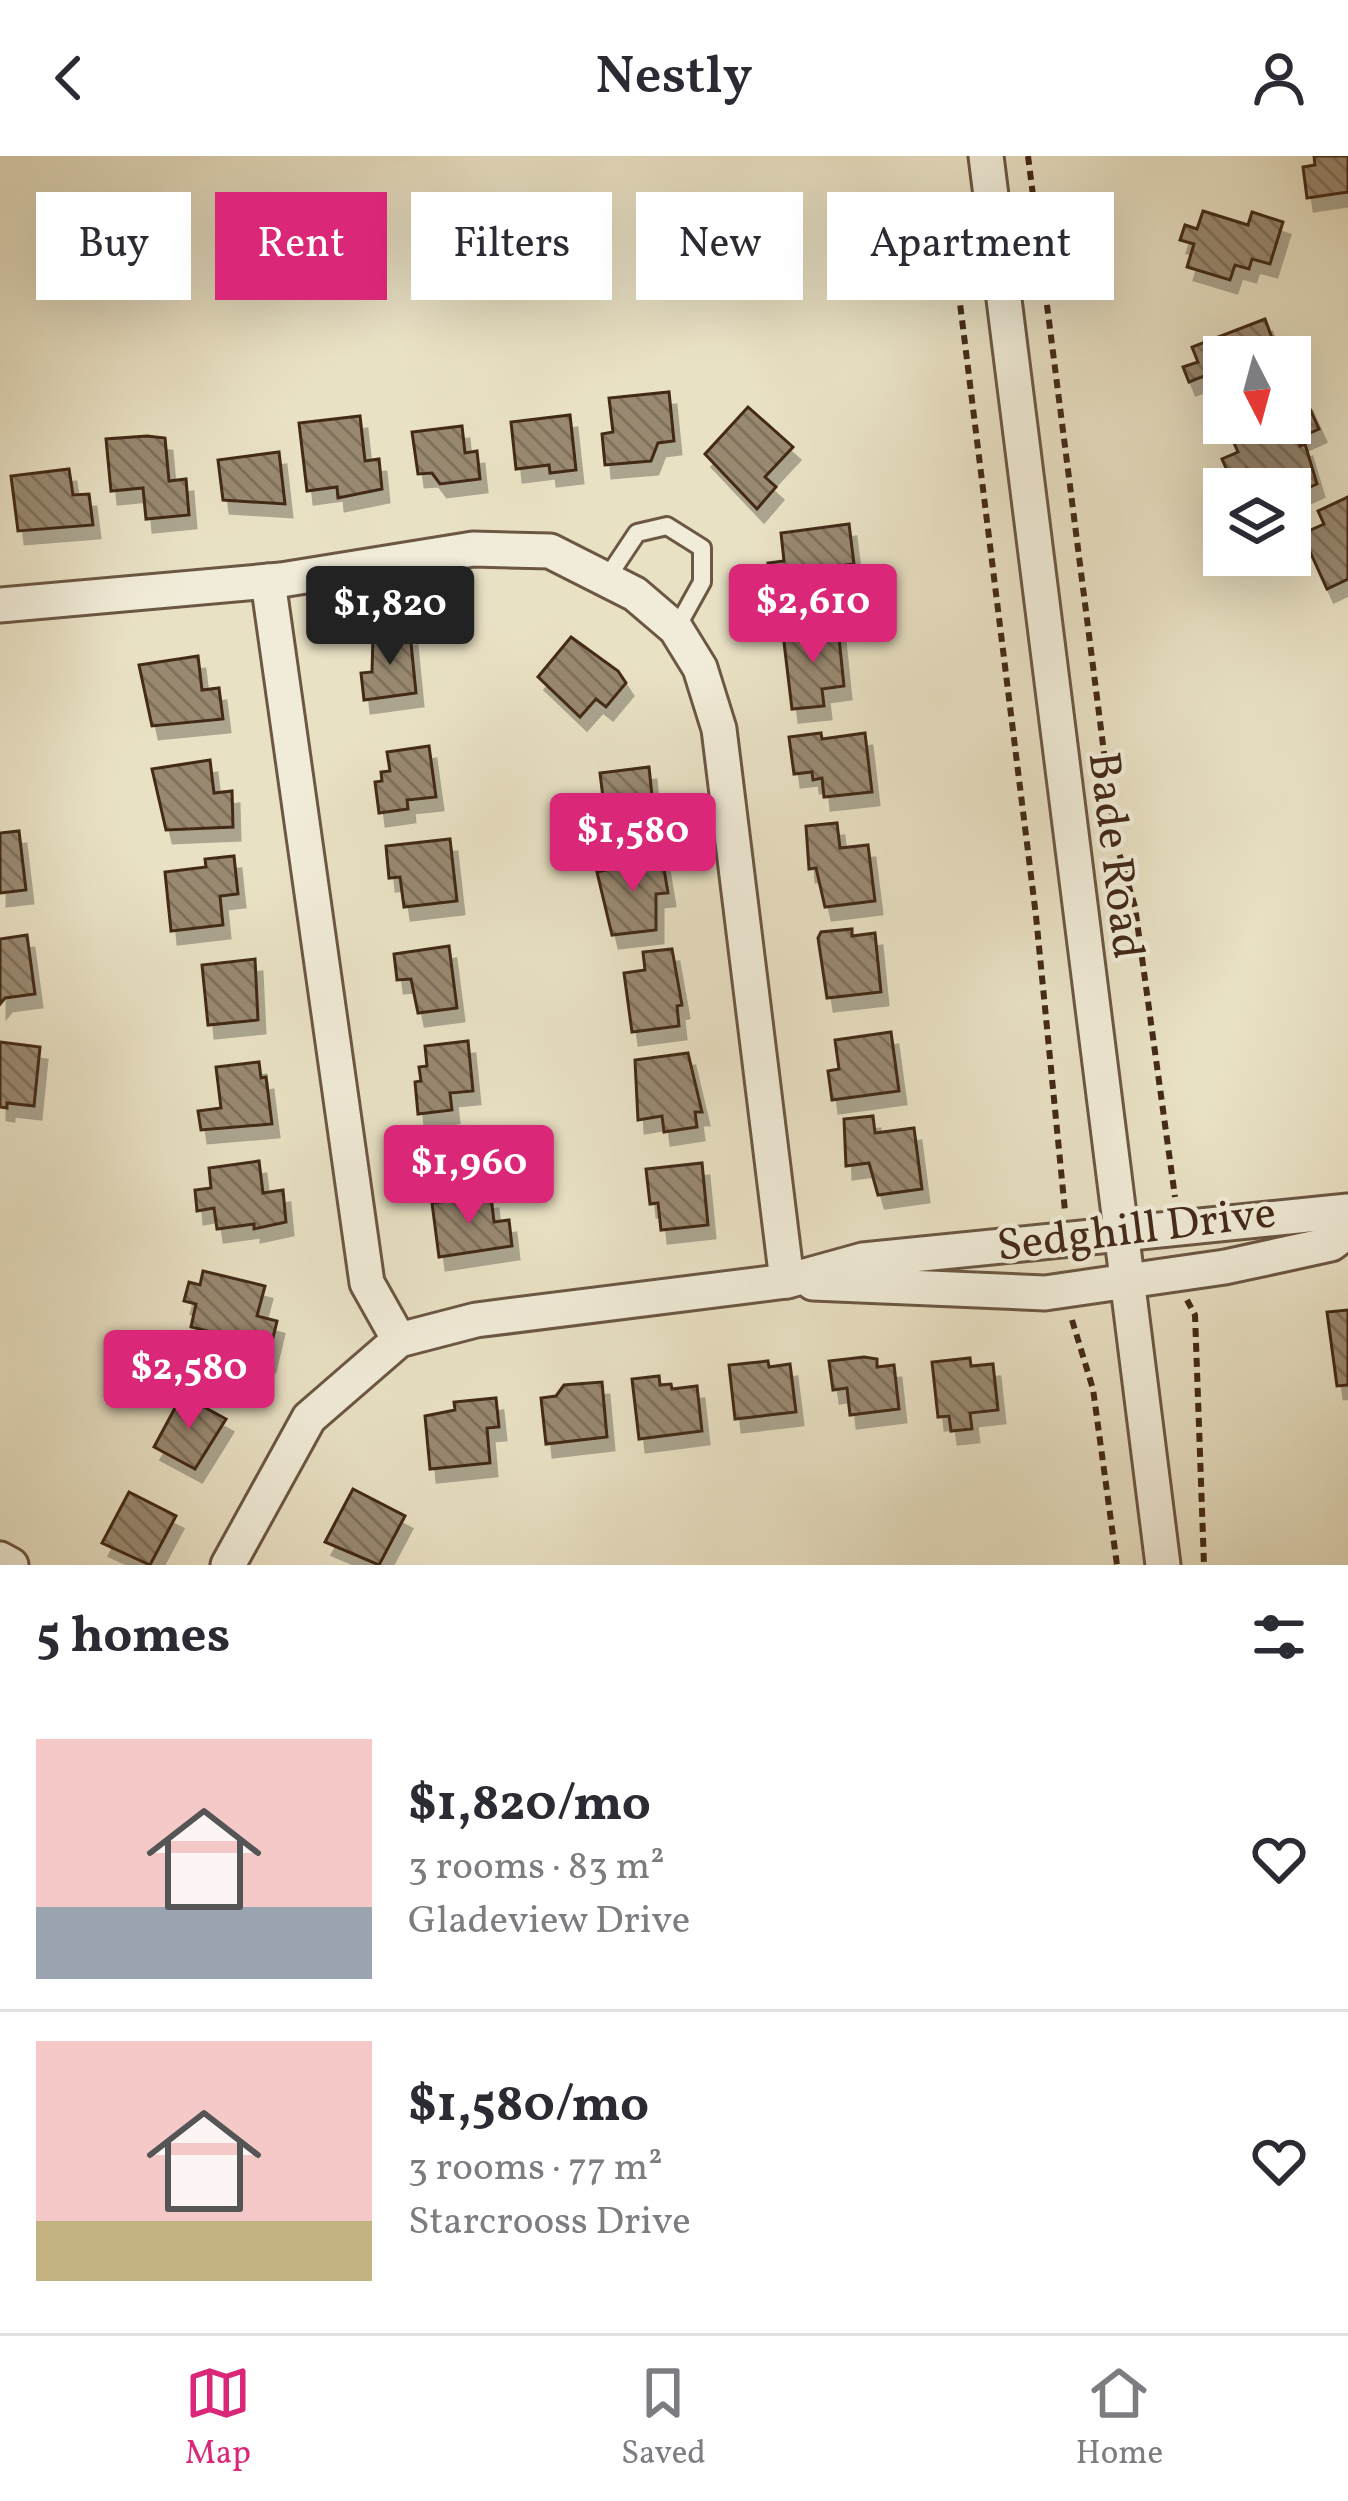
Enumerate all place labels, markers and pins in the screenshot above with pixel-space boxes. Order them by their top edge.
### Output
pin: $2,610 [715,564,911,666]
pin: $1,820 [292,566,488,668]
pin: $1,580 [535,793,731,895]
pin: $1,960 [371,1125,567,1227]
pin: $2,580 [91,1330,287,1432]

